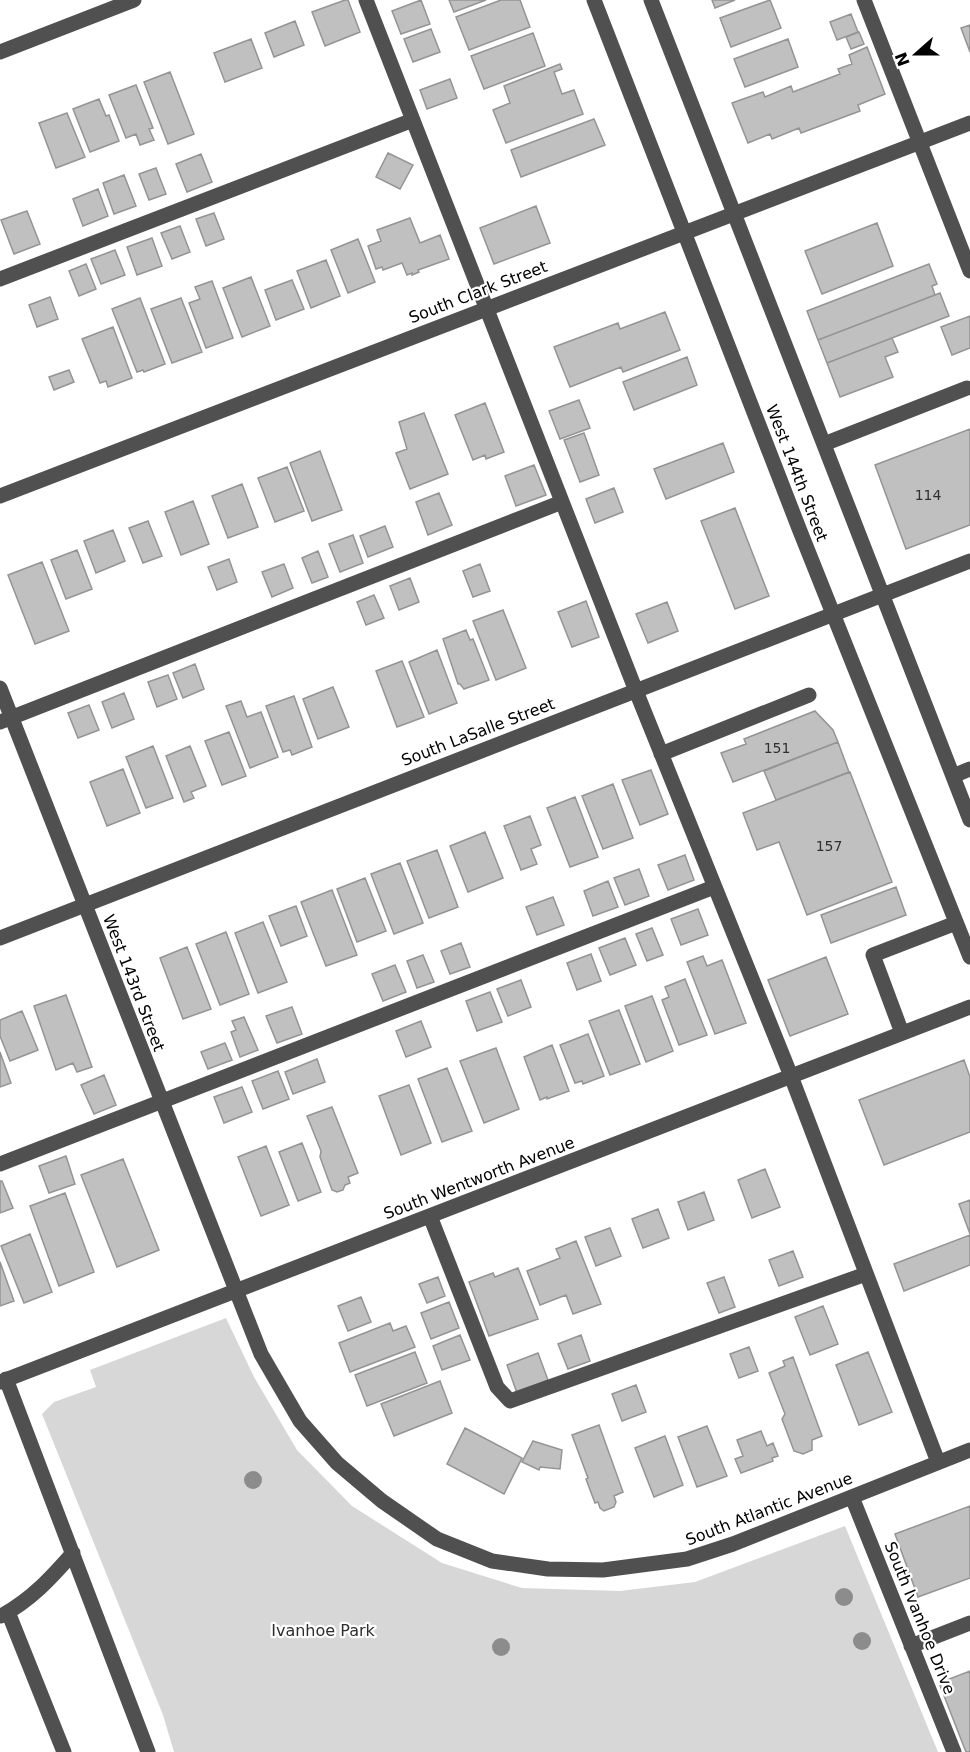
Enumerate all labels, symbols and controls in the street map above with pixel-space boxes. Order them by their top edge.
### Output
north arrow [886,24,946,84]
text: N [891,50,914,69]
street label: South Clark Street [406,257,550,327]
street label: West 144th Street [762,402,832,544]
house number: 114 [915,487,941,503]
street label: South LaSalle Street [399,694,557,770]
house number: 151 [764,740,790,756]
house number: 157 [816,838,842,854]
street label: West 143rd Street [99,912,169,1054]
street label: South Wentworth Avenue [381,1133,577,1223]
street label: South Atlantic Avenue [683,1468,855,1550]
street label: South Ivanhoe Drive [881,1539,959,1697]
park label: Ivanhoe Park [271,1621,376,1640]

